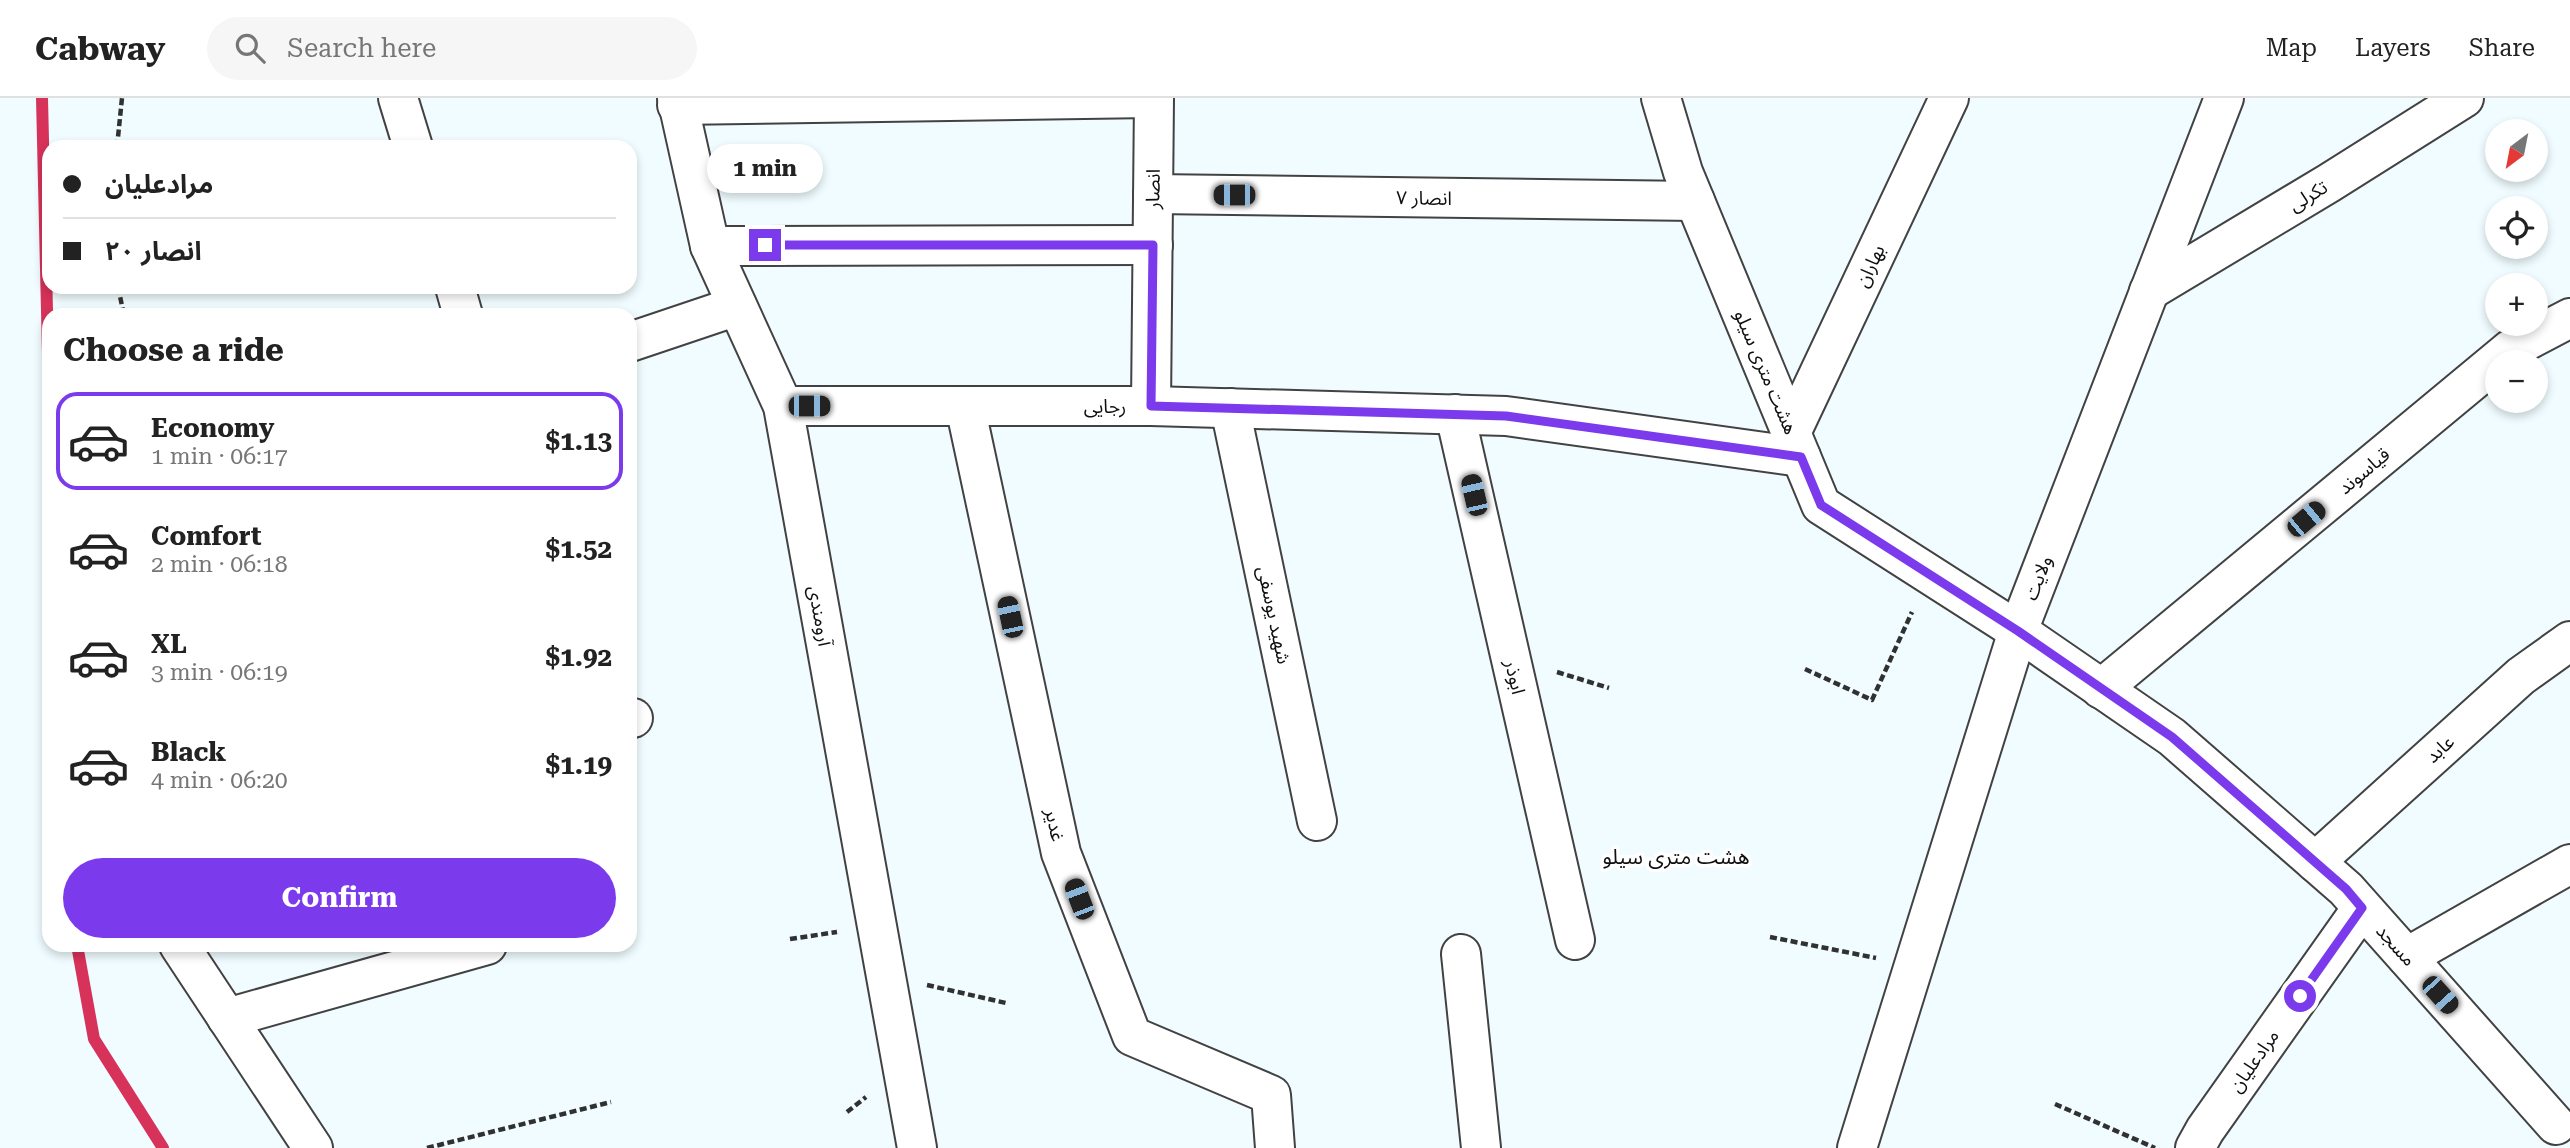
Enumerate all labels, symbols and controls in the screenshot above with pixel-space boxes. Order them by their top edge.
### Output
search box [207,17,697,80]
text: Cabway [35,29,165,68]
icon: search [231,29,269,67]
text: Search here [287,33,436,63]
text: Map [2266,34,2317,62]
text: Layers [2355,34,2431,62]
text: Share [2469,34,2535,62]
north arrow [2485,119,2548,182]
map controls [2485,119,2548,413]
callout: 1 min [707,144,823,192]
text: 1 min [733,155,797,182]
text: مرادعلیان [105,169,213,199]
street label: انصار [1141,169,1165,210]
street label: تکرلی [2284,176,2332,216]
car [1214,185,1256,206]
street label: انصار ۷ [1396,186,1452,210]
button: locate [2485,196,2548,259]
route end [749,229,781,261]
text: انصار ۲۰ [105,236,202,266]
street label: بهاران [1850,241,1890,291]
button: + [2485,273,2548,336]
street label: هشت متری سیلو [1729,306,1803,438]
text: Choose a ride [63,331,284,369]
button: − [2485,350,2548,413]
street label: رجایی [1084,395,1126,418]
car [789,396,831,417]
icon: car [67,410,130,473]
text: Economy [151,413,274,443]
text: $1.13 [546,426,612,456]
text: 1 min · 06:17 [151,443,288,470]
street label: قیاسوند [2334,443,2394,499]
car [1460,472,1489,518]
car [2284,497,2329,541]
icon: car [67,518,130,581]
text: Comfort [151,521,261,551]
text: $1.52 [546,534,612,564]
text: 2 min · 06:18 [151,551,288,578]
street label: ولایت [2019,552,2057,604]
street label: شهید یوسفی [1252,564,1296,666]
street label: آرومندی [803,584,837,649]
car [996,594,1025,640]
icon: car [67,626,130,689]
text: XL [151,629,187,659]
text: $1.92 [546,642,612,672]
street label: ابوذر [1500,657,1530,696]
text: 3 min · 06:19 [151,659,288,686]
street label: عابد [2421,730,2459,768]
icon: car [67,734,130,797]
text: Black [151,737,226,767]
text: $1.19 [546,750,612,780]
text: 4 min · 06:20 [151,767,288,794]
street label: غدیر [1040,806,1070,843]
district label: هشت متری سیلو [1602,845,1750,869]
button: Confirm [63,858,616,938]
car [1062,876,1097,922]
street label: مسجد [2371,919,2421,971]
car [2419,972,2462,1018]
route start [2284,980,2316,1012]
street label: مرادعلیان [2224,1025,2284,1097]

